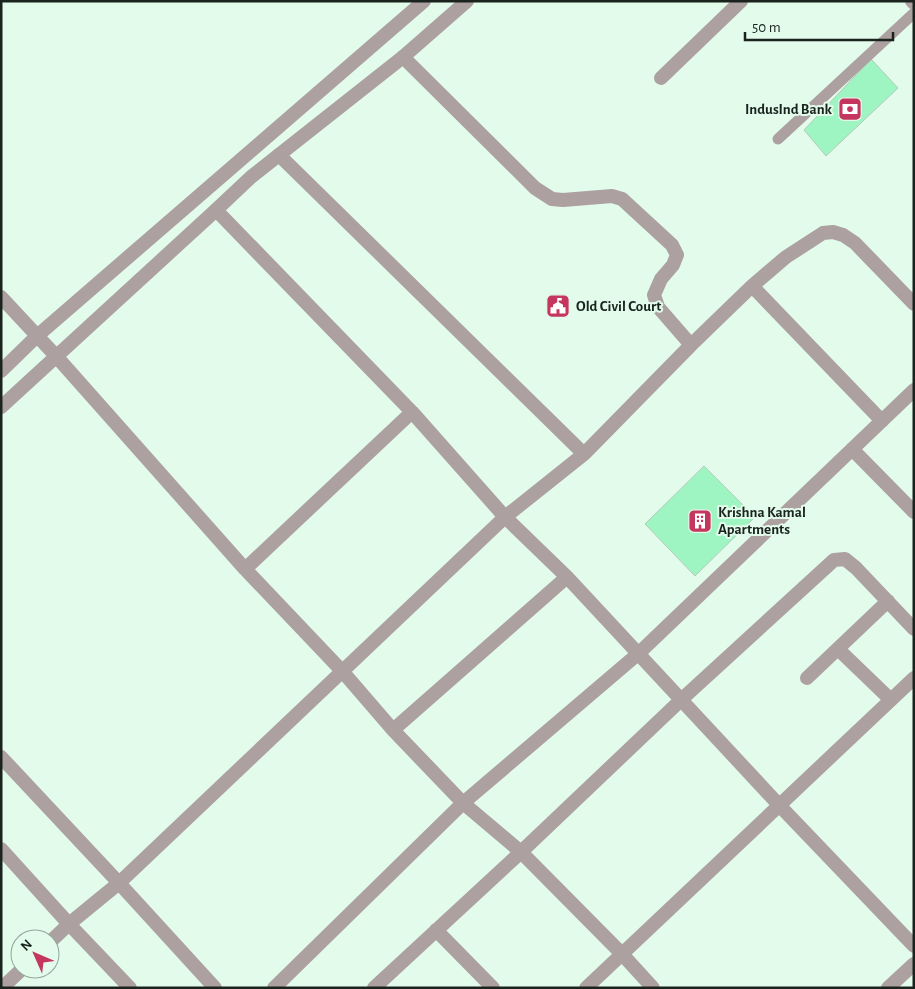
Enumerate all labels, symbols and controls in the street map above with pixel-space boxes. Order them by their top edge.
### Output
scale bar [745,10,892,42]
text: 50 m [752,20,781,35]
bank icon: IndusInd Bank [837,96,863,122]
place label: IndusInd Bank [745,102,833,117]
public building icon: Old Civil Court [545,293,571,319]
place label: Old Civil Court [576,299,661,314]
place label: Krishna Kamal Apartments [718,505,806,537]
building icon: Krishna Kamal Apartments [687,508,713,534]
north arrow [10,929,60,979]
text: N [18,937,35,954]

